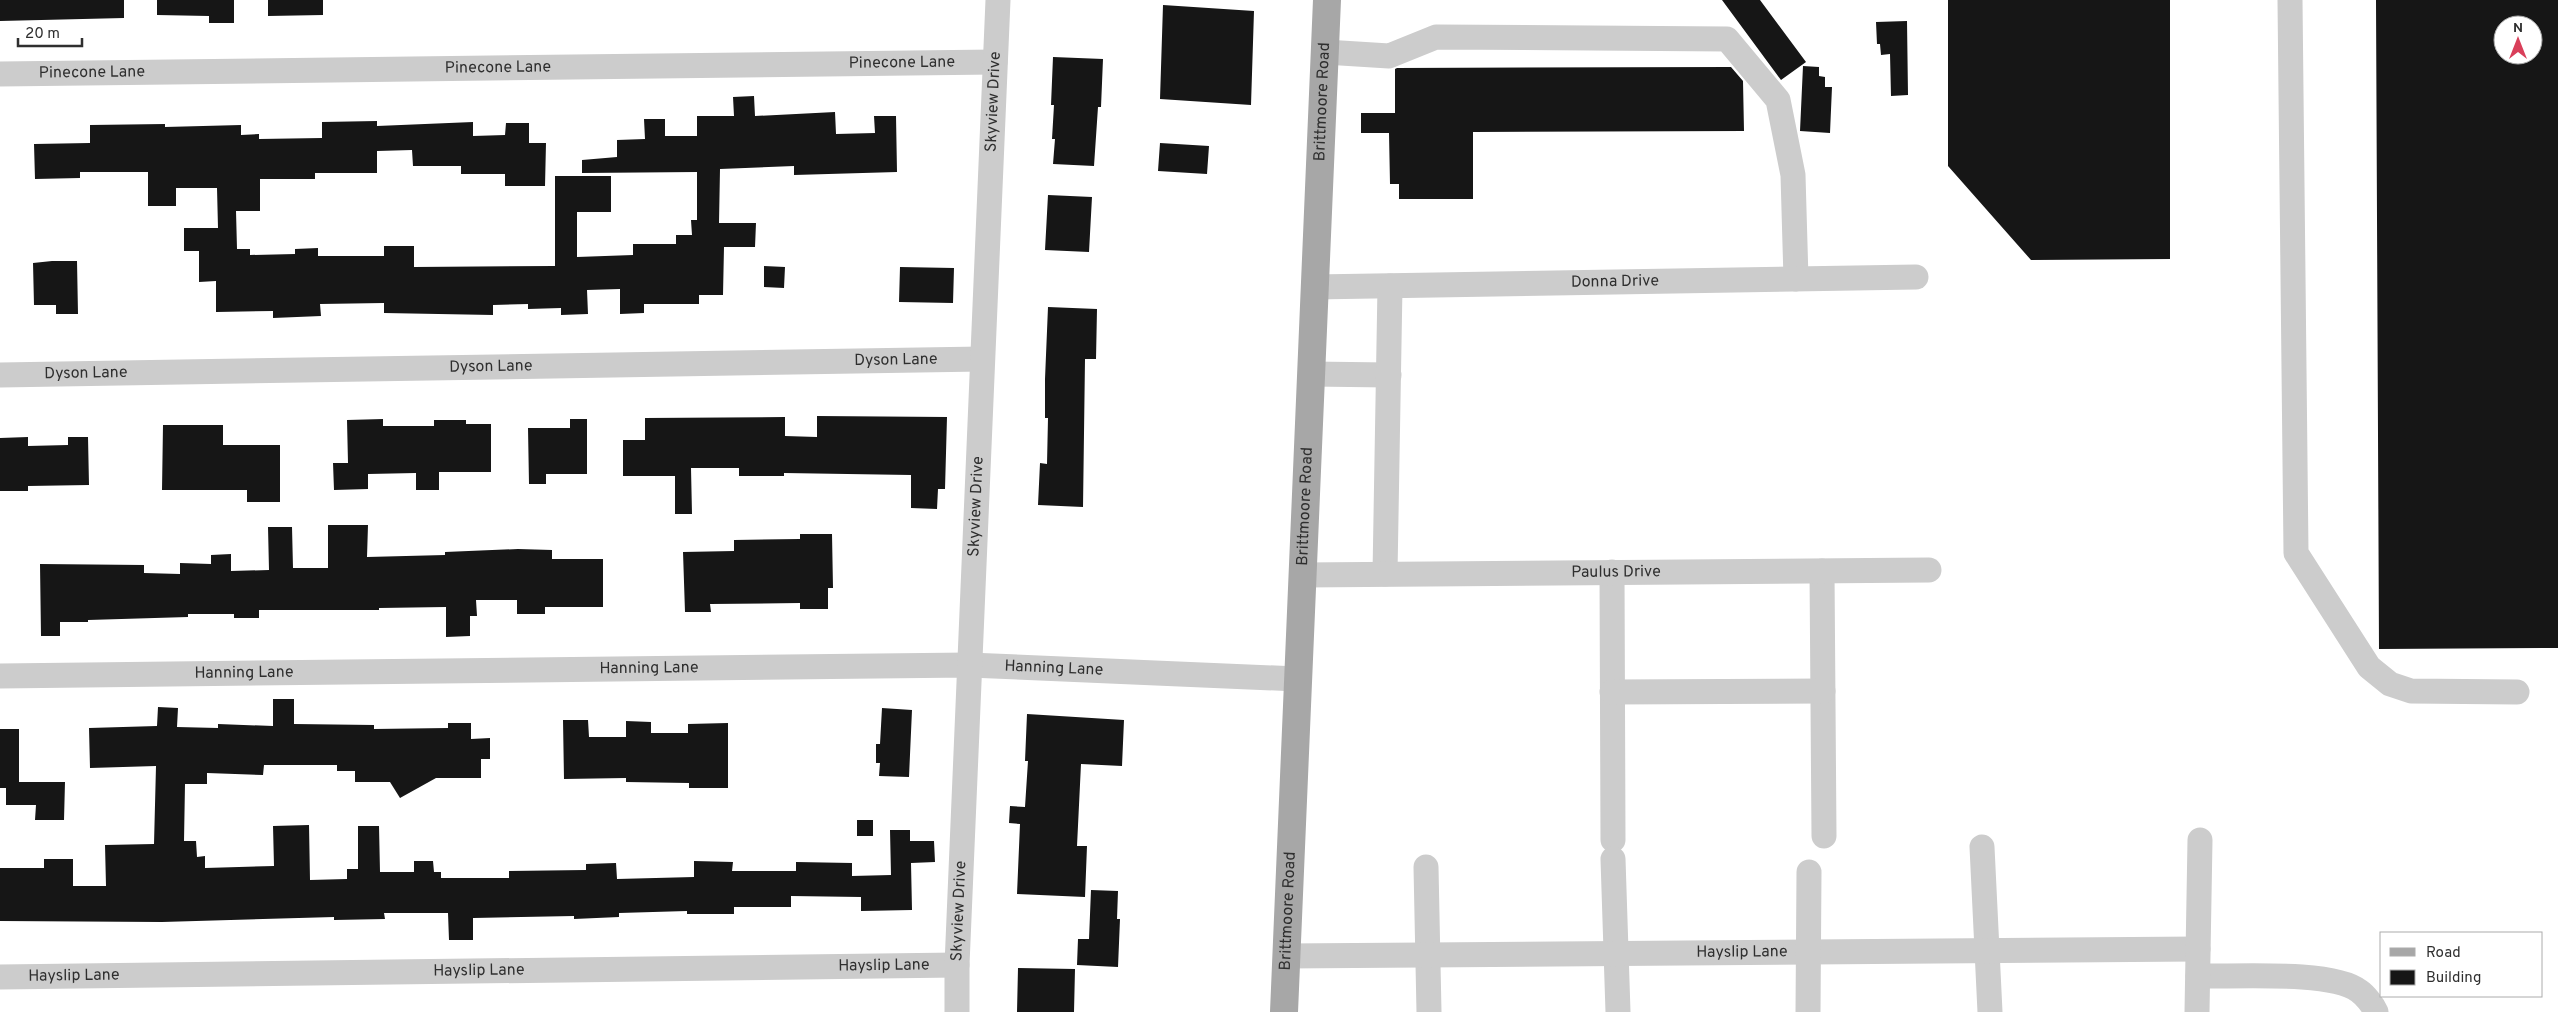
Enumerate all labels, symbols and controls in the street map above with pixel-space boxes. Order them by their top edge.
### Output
scale bar [18,15,81,47]
north arrow [2493,15,2543,65]
text: N [2513,20,2523,37]
text: 20 m [25,25,60,44]
street label: Brittmoore Road [1310,42,1335,162]
street label: Skyview Drive [982,51,1006,153]
street label: Pinecone Lane [849,52,955,74]
street label: Pinecone Lane [445,57,551,79]
street label: Pinecone Lane [39,62,145,84]
street label: Donna Drive [1571,271,1659,293]
street label: Dyson Lane [854,350,938,371]
street label: Dyson Lane [449,356,533,378]
street label: Dyson Lane [44,363,128,384]
street label: Brittmoore Road [1293,447,1318,566]
street label: Skyview Drive [964,456,989,557]
street label: Paulus Drive [1571,562,1661,583]
street label: Hanning Lane [1004,657,1104,681]
street label: Hanning Lane [599,658,699,679]
street label: Hanning Lane [194,663,294,684]
street label: Brittmoore Road [1276,851,1301,971]
street label: Skyview Drive [947,860,971,962]
legend [2380,932,2543,997]
street label: Hayslip Lane [1696,942,1788,963]
text: Road [2426,944,2461,963]
street label: Hayslip Lane [838,955,930,976]
street label: Hayslip Lane [433,960,525,982]
street label: Hayslip Lane [28,966,120,987]
text: Building [2426,969,2481,988]

